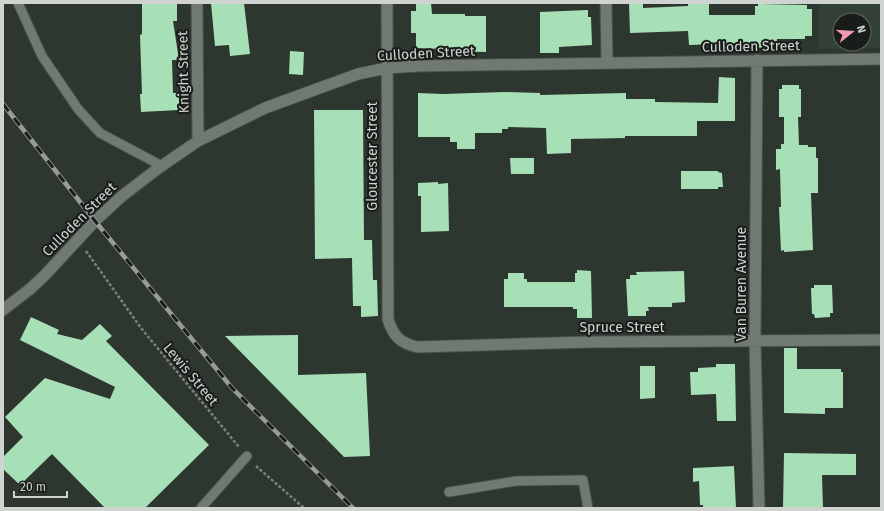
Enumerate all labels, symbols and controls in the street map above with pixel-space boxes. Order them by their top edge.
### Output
north arrow [832,12,872,52]
text: N [854,24,868,35]
street label: Knight Street [174,30,193,113]
street label: Culloden Street [702,37,801,56]
street label: Culloden Street [377,42,476,65]
street label: Gloucester Street [364,100,381,211]
street label: Culloden Street [39,178,121,260]
street label: Van Buren Avenue [733,227,750,341]
street label: Spruce Street [579,319,666,336]
street label: Lewis Street [160,340,222,410]
scale bar [14,473,67,499]
text: 20 m [20,480,46,494]

